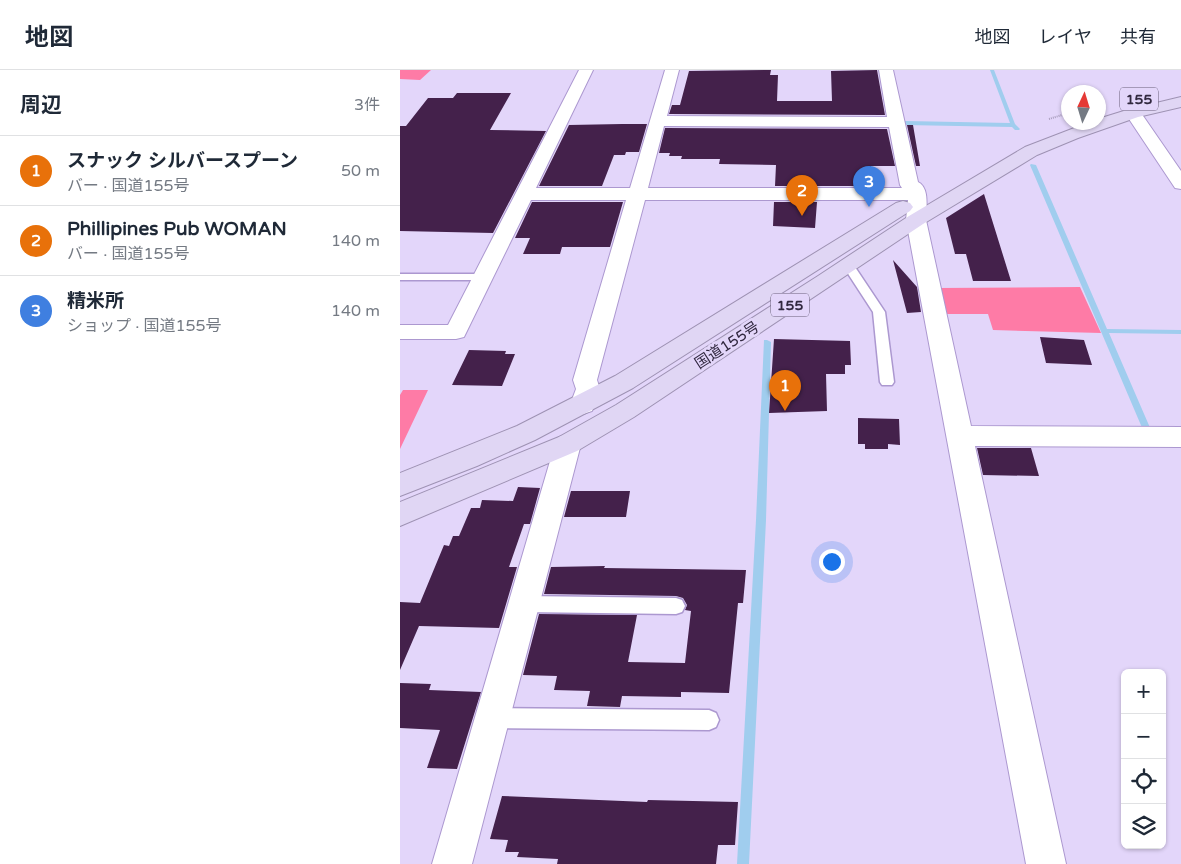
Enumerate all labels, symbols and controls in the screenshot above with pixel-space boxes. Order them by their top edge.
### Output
text: 地図 [25,23,73,52]
text: 地図 [975,26,1011,48]
text: レイヤ [1039,26,1092,48]
text: 共有 [1120,26,1156,48]
north arrow [1061,85,1106,130]
road number: 155 [1120,88,1158,110]
text: 周辺 [20,93,62,118]
text: 3件 [354,95,380,115]
text: スナック シルバースプーン [67,150,298,172]
text: 1 [31,161,41,181]
text: 50 m [341,161,380,181]
pin: 3 [853,166,885,207]
pin: 2 [786,175,818,216]
text: バー · 国道155号 [67,176,190,196]
text: Phillipines Pub WOMAN [67,218,287,240]
text: 2 [31,231,41,251]
text: 140 m [331,231,380,251]
text: バー · 国道155号 [67,244,190,264]
text: 精米所 [67,290,124,312]
road number: 155 [771,294,809,316]
text: 3 [31,301,41,321]
text: 140 m [331,301,380,321]
text: ショップ · 国道155号 [67,316,222,336]
street label: 国道155号 [691,318,763,372]
pin: 1 [769,370,801,411]
your location [819,549,845,575]
map controls [1121,669,1166,849]
button: + [1121,669,1166,714]
button: − [1121,714,1166,759]
button: locate [1121,759,1166,804]
button: layers [1121,804,1166,849]

